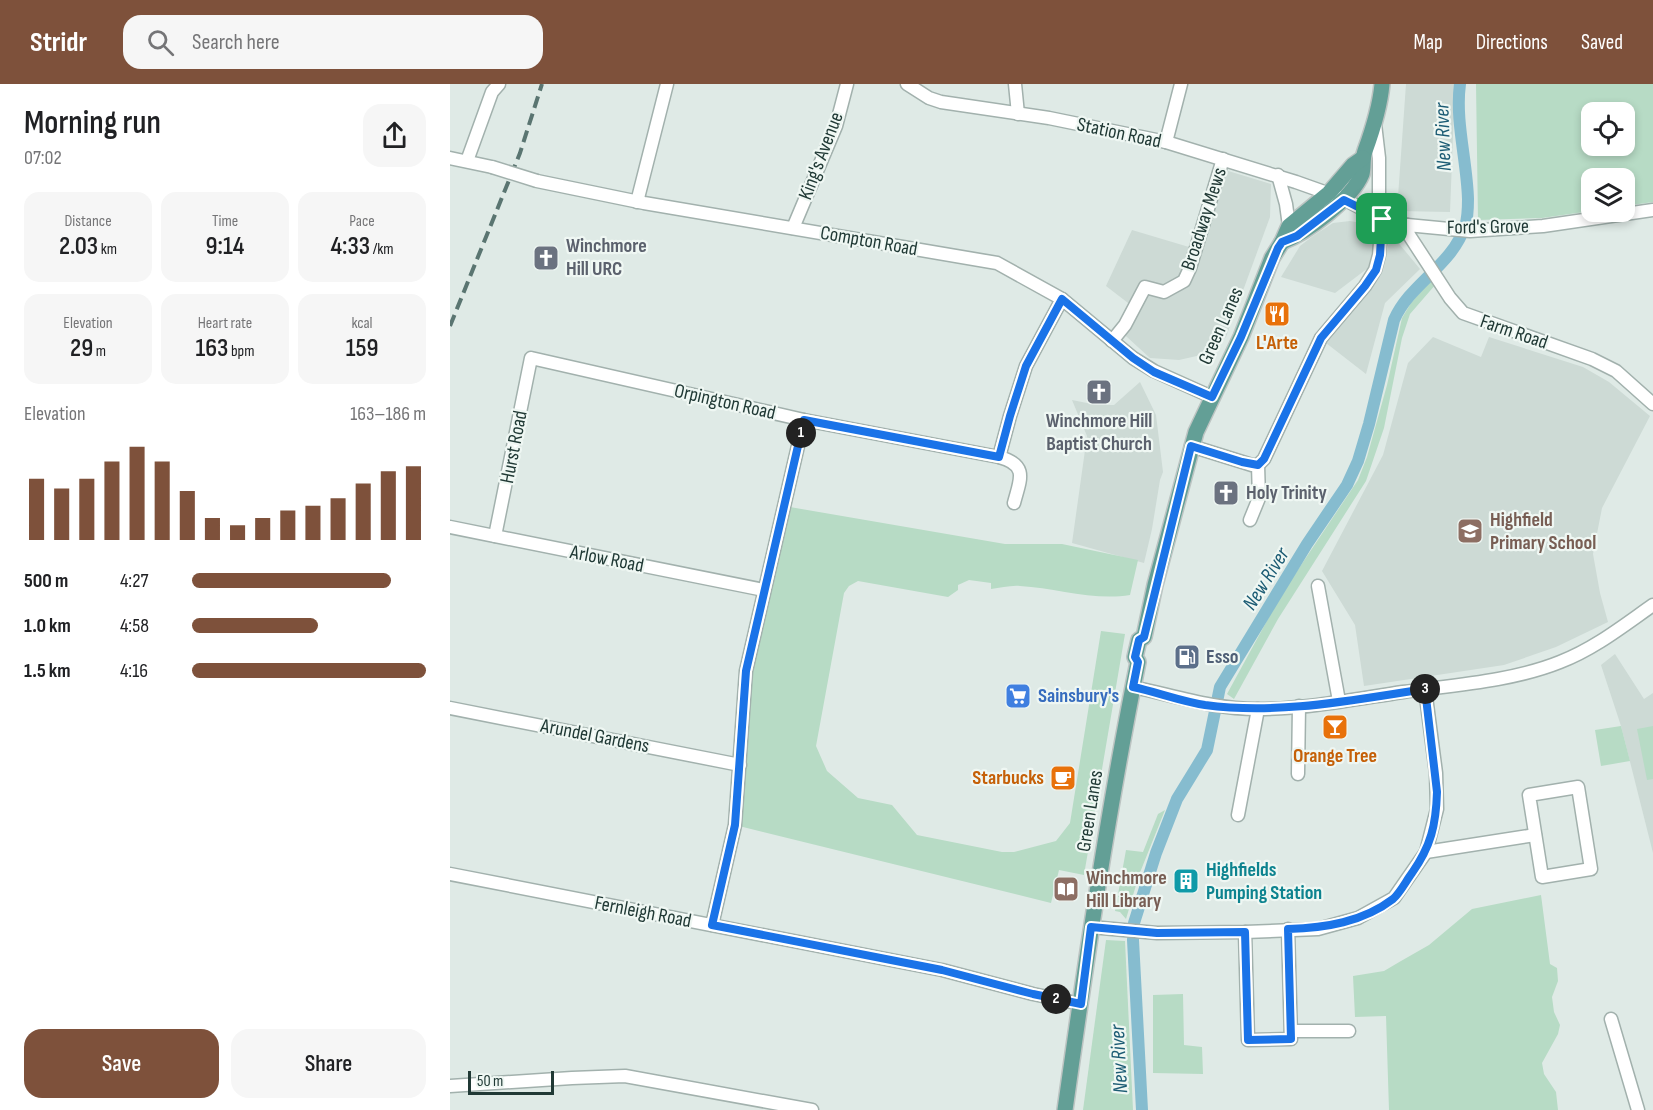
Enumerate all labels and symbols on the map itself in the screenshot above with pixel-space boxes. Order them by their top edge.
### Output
water label: New River [1429,101,1457,172]
street label: King's Avenue [793,109,849,203]
street label: Station Road [1075,112,1163,154]
street label: Broadway Mews [1176,165,1232,273]
pin [1356,193,1407,244]
street label: Ford's Grove [1447,214,1529,240]
street label: Compton Road [819,221,919,261]
place label: Winchmore Hill URC [566,234,647,281]
church icon: Winchmore Hill URC [531,243,561,273]
street label: Green Lanes [1193,284,1249,368]
restaurant icon: L'Arte [1262,299,1292,329]
street label: Farm Road [1477,309,1551,355]
place label: L'Arte [1256,331,1298,355]
church icon: Winchmore Hill Baptist Church [1084,377,1114,407]
street label: Orpington Road [672,379,778,425]
street label: Hurst Road [495,409,533,485]
place label: Winchmore Hill Baptist Church [1046,409,1152,456]
pin: 1 [786,418,816,448]
church icon: Holy Trinity [1211,478,1241,508]
place label: Holy Trinity [1246,481,1327,505]
place label: Highfield Primary School [1490,508,1596,555]
school or university icon: Highfield Primary School [1455,516,1485,546]
street label: Arlow Road [567,540,646,578]
water label: New River [1237,542,1295,615]
fuel station icon: Esso [1172,642,1202,672]
place label: Esso [1206,645,1239,669]
pin: 3 [1410,674,1440,704]
supermarket icon: Sainsbury's [1003,681,1033,711]
place label: Sainsbury's [1038,684,1120,708]
bar icon: Orange Tree [1320,712,1350,742]
street label: Arundel Gardens [538,714,651,758]
place label: Orange Tree [1293,744,1377,768]
cafe icon: Starbucks [1048,763,1078,793]
place label: Starbucks [972,766,1044,790]
street label: Green Lanes [1072,769,1108,853]
place label: Highfields Pumping Station [1206,858,1322,905]
place label: Winchmore Hill Library [1086,866,1167,913]
building icon: Highfields Pumping Station [1171,866,1201,896]
library icon: Winchmore Hill Library [1051,874,1081,904]
street label: Fernleigh Road [593,891,693,933]
pin: 2 [1041,984,1071,1014]
water label: New River [1105,1023,1133,1094]
scale bar [468,1068,554,1096]

